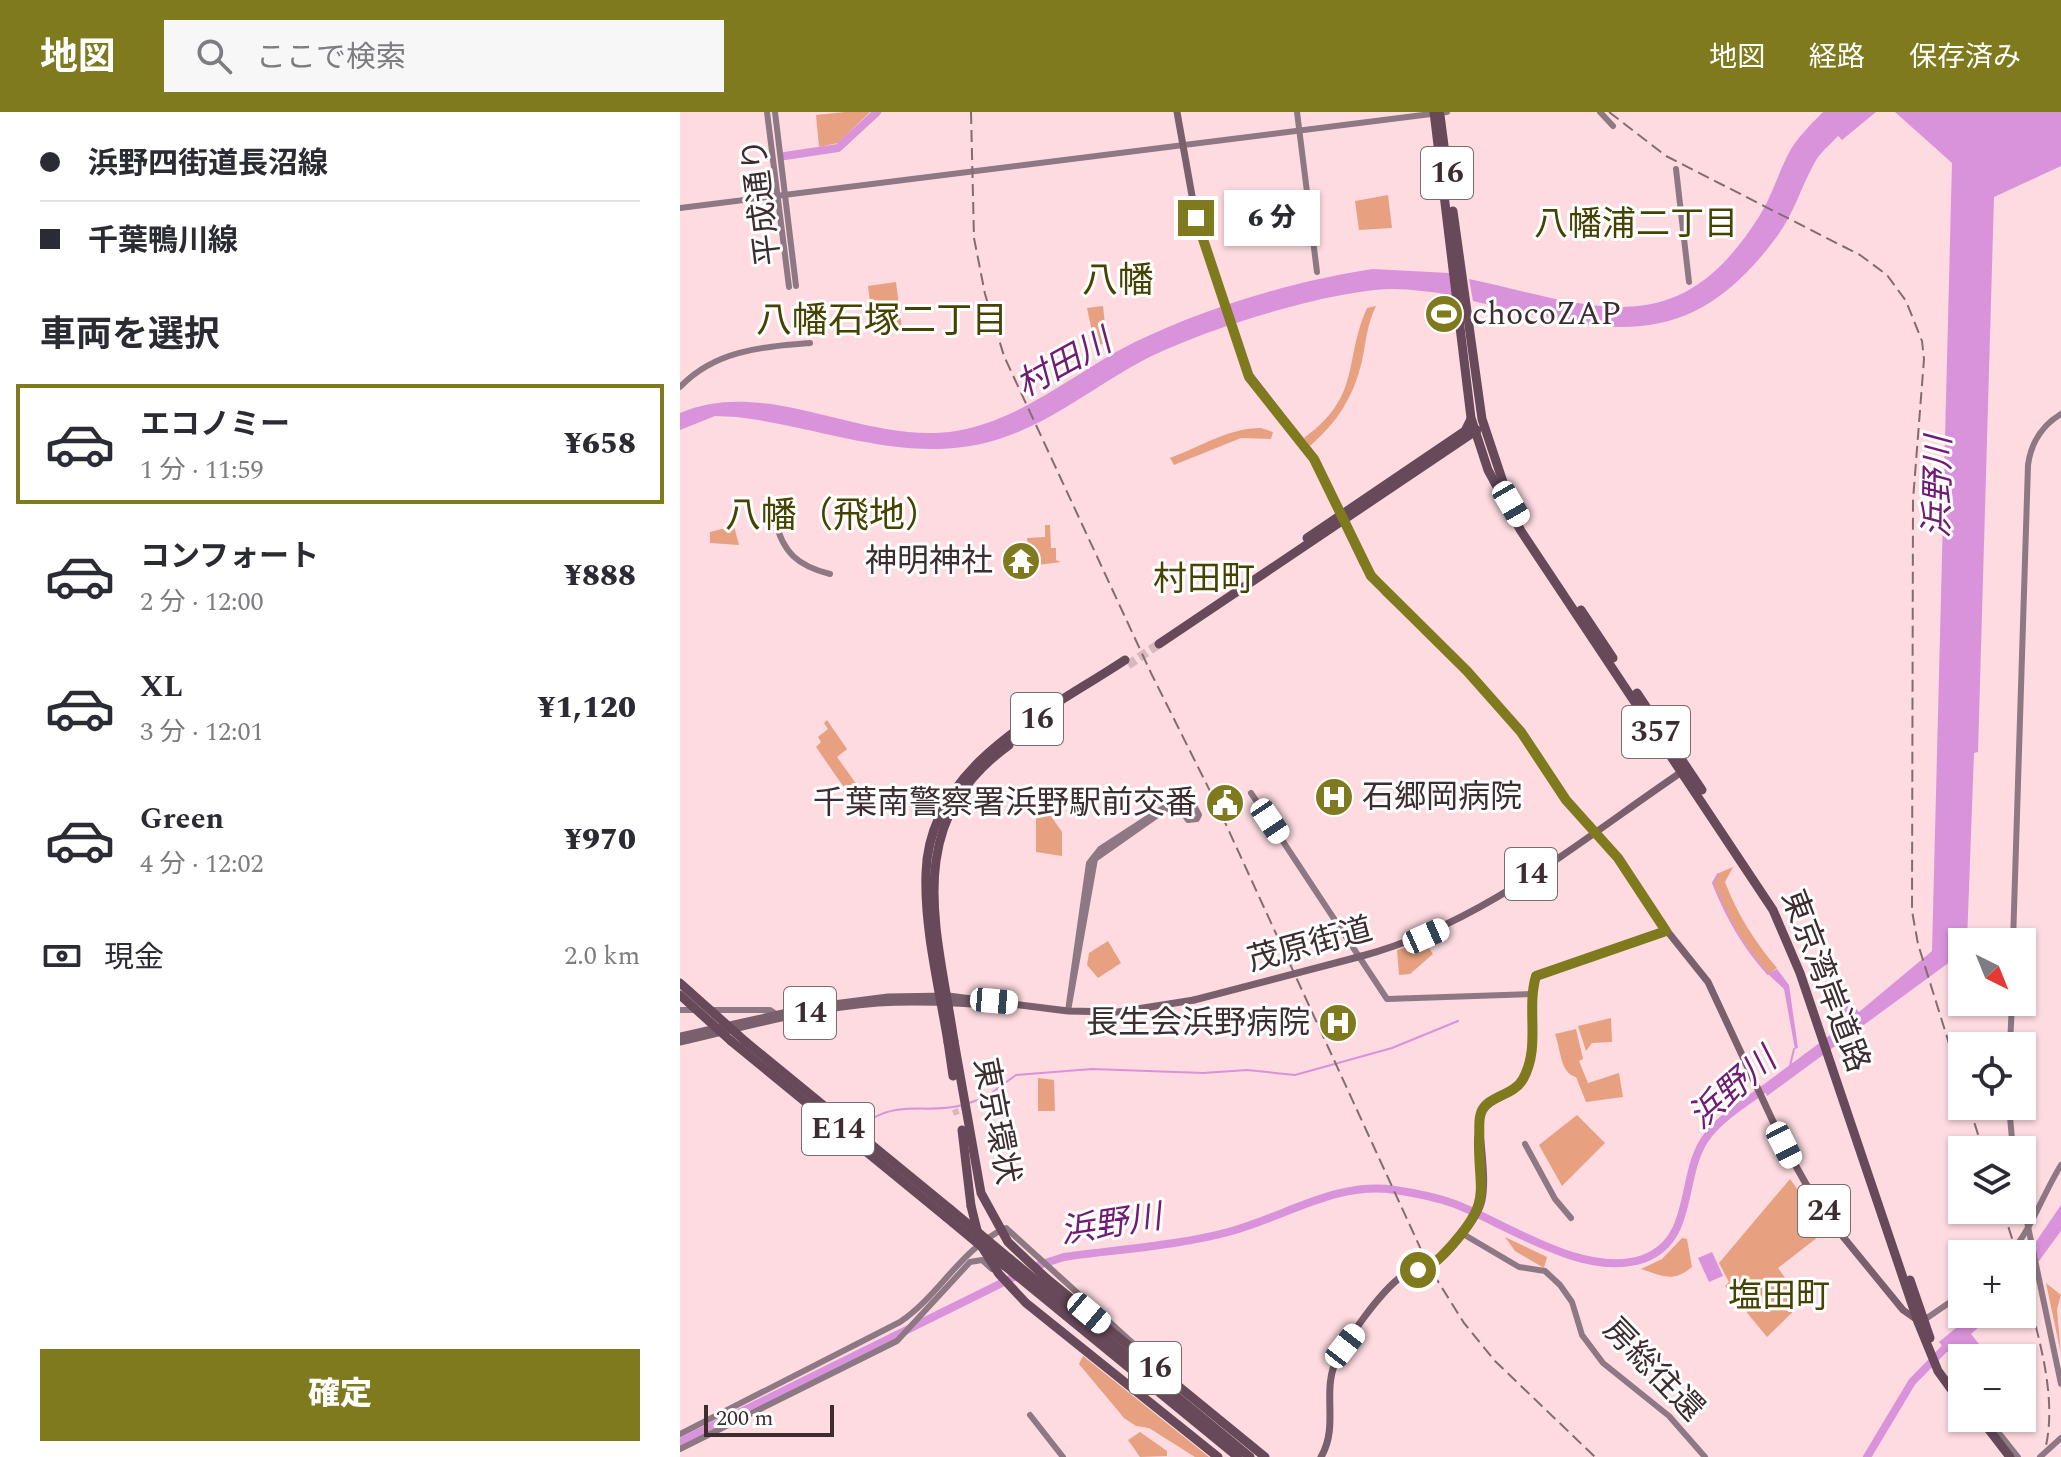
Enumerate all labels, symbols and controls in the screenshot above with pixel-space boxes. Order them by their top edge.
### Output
search box [164,20,724,92]
text: 地図 [40,29,116,87]
icon: search [192,34,236,78]
text: ここで検索 [256,35,406,81]
text: 地図 [1709,36,1765,79]
text: 経路 [1809,36,1865,79]
text: 保存済み [1909,36,2021,79]
street label: 平成通り [730,135,794,269]
text: 浜野四街道長沼線 [88,141,328,187]
road number: 16 [1421,147,1473,199]
callout: 6 分 [1224,190,1320,246]
text: 6 分 [1248,198,1296,238]
district label: 八幡浦二丁目 [1534,199,1738,251]
route end [1178,200,1214,236]
text: 千葉鴨川線 [88,218,238,264]
district label: 八幡 [1082,254,1154,309]
place label: chocoZAP [1472,290,1621,339]
sports icon: chocoZAP [1423,293,1465,335]
district label: 八幡石塚二丁目 [756,294,1008,349]
text: 車両を選択 [40,308,220,363]
water label: 村田川 [1007,315,1124,411]
text: エコノミー [140,402,290,448]
icon: car [44,408,116,480]
text: ¥658 [564,421,636,467]
water label: 浜野川 [1912,433,1966,538]
text: 1 分 · 11:59 [140,450,264,490]
car [1489,477,1533,531]
district label: 八幡（飛地） [725,489,941,544]
text: コンフォート [140,534,319,580]
place label: 神明神社 [865,537,993,586]
icon: car [44,540,116,612]
temple icon: 神明神社 [1000,540,1042,582]
text: ¥888 [564,553,636,599]
district label: 村田町 [1153,554,1255,606]
text: 2 分 · 12:00 [140,582,264,622]
text: XL [140,664,183,710]
icon: car [44,672,116,744]
text: ¥1,120 [538,685,636,731]
road number: 16 [1011,693,1063,745]
road number: 357 [1622,706,1690,758]
text: 3 分 · 12:01 [140,712,264,752]
place label: 石郷岡病院 [1362,773,1522,822]
hospital icon: 石郷岡病院 [1313,776,1355,818]
place label: 千葉南警察署浜野駅前交番 [813,779,1197,828]
public building icon: 千葉南警察署浜野駅前交番 [1204,782,1246,824]
car [1247,794,1293,848]
text: Green [140,796,224,842]
icon: car [44,804,116,876]
text: ¥970 [564,817,636,863]
text: 4 分 · 12:02 [140,844,264,884]
road number: 14 [1505,848,1557,900]
street label: 東京湾岸道路 [1768,883,1882,1079]
street label: 茂原街道 [1242,905,1378,985]
car [1399,915,1453,957]
north arrow [1948,928,2036,1016]
map controls [1948,928,2036,1432]
icon: cash [40,934,84,978]
text: 現金 [104,935,164,981]
text: 2.0 km [564,936,640,976]
road number: 14 [784,987,836,1039]
car [969,987,1019,1015]
place label: 長生会浜野病院 [1086,999,1310,1048]
hospital icon: 長生会浜野病院 [1317,1002,1359,1044]
button: locate [1948,1032,2036,1120]
water label: 浜野川 [1677,1034,1791,1142]
street label: 東京環状 [960,1053,1032,1189]
road number: E14 [802,1103,874,1155]
car [1762,1118,1806,1172]
button: layers [1948,1136,2036,1224]
road number: 24 [1798,1185,1850,1237]
water label: 浜野川 [1057,1191,1168,1259]
button: + [1948,1240,2036,1328]
route start [1400,1252,1436,1288]
district label: 塩田町 [1728,1271,1830,1323]
car [1063,1288,1115,1338]
street label: 房総往還 [1591,1307,1715,1433]
car [1321,1320,1369,1372]
road number: 16 [1129,1342,1181,1394]
button: − [1948,1344,2036,1432]
button: 確定 [40,1349,640,1441]
scale bar [704,1401,834,1437]
text: 200 m [716,1402,773,1435]

